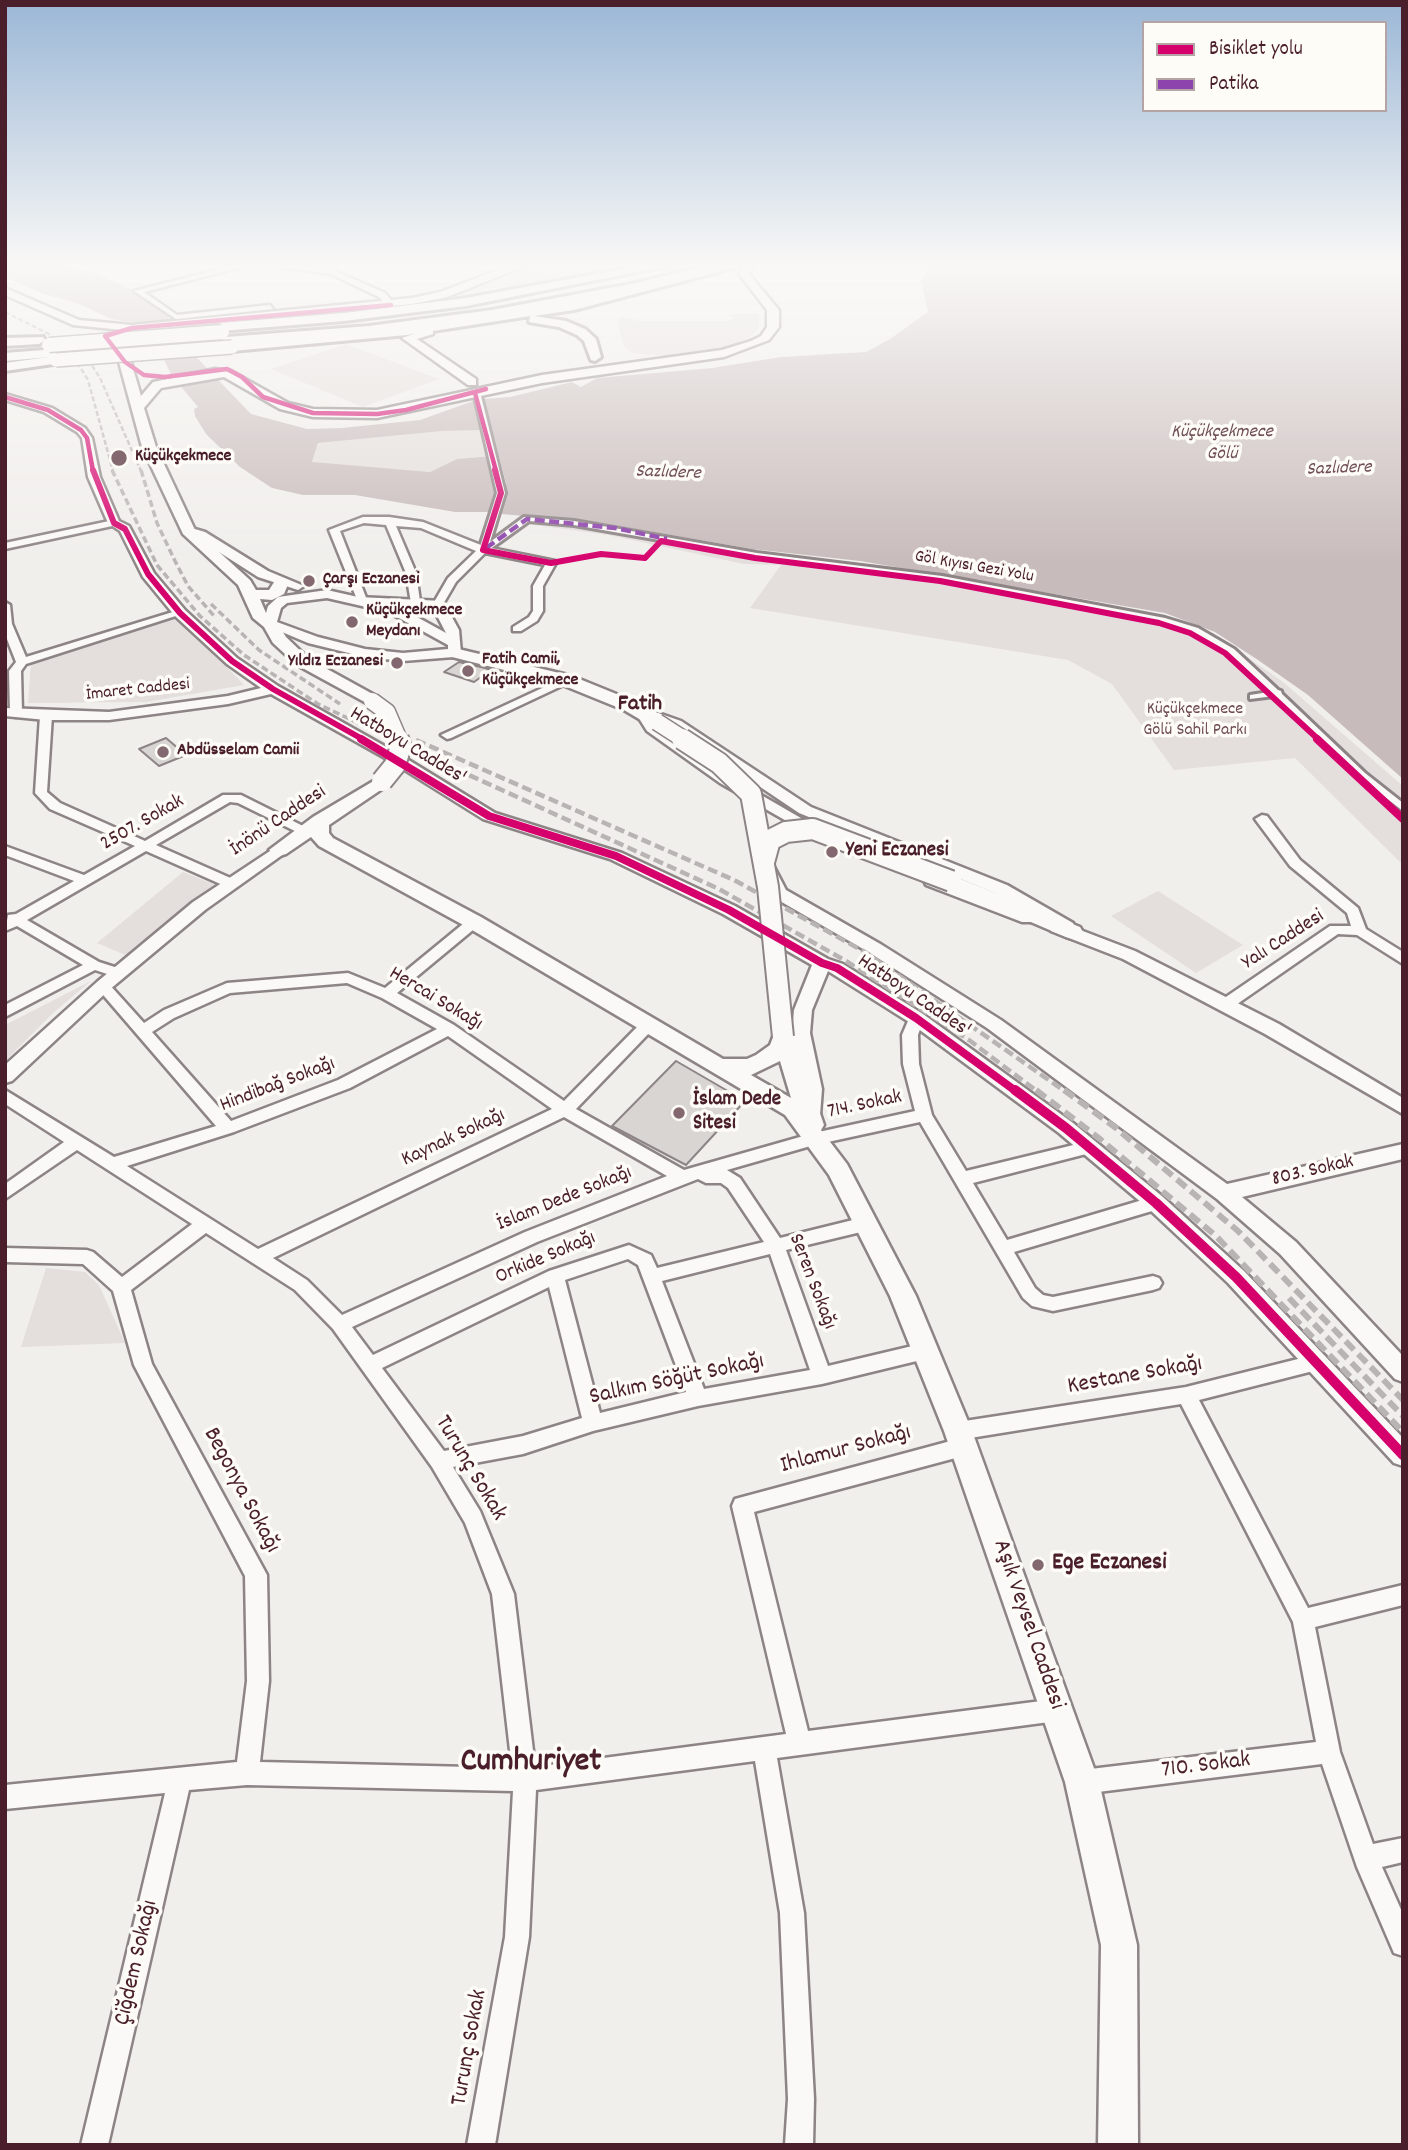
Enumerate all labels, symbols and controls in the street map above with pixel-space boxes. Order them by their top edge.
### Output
legend [1142,21,1387,112]
text: Bisiklet yolu [1209,35,1303,65]
text: Patika [1209,70,1258,100]
water label: Küçükçekmece Gölü [1171,422,1273,466]
place label: Küçükçekmece [135,447,231,469]
marker: Küçükçekmece [109,448,129,468]
water label: Sazlıdere [1306,457,1372,483]
water label: Sazlıdere [635,461,701,487]
street label: Göl Kıyısı Gezi Yolu [913,547,1035,589]
place label: Çarşı Eczanesi [323,570,419,592]
marker: Çarşı Eczanesi [301,573,317,589]
place label: Küçükçekmece Meydanı [366,601,462,644]
marker: Küçükçekmece Meydanı [344,614,360,630]
place label: Fatih Camii, Küçükçekmece [482,650,578,692]
place label: Yıldız Eczanesi [288,652,383,674]
marker: Yıldız Eczanesi [389,655,405,671]
marker: Fatih Camii, Küçükçekmece [460,663,476,679]
street label: İmaret Caddesi [85,675,191,707]
district label: Fatih [618,692,662,720]
park label: Küçükçekmece Gölü Sahil Parkı [1143,700,1247,742]
street label: Hatboyu Caddes' [344,702,470,792]
place label: Abdüsselam Camii [177,741,299,763]
marker: Abdüsselam Camii [155,744,171,760]
street label: İnönü Caddesi [226,781,332,863]
street label: 2507. Sokak [97,790,189,858]
place label: Yeni Eczanesi [846,839,949,865]
marker: Yeni Eczanesi [824,844,840,860]
street label: Yalı Caddesi [1238,905,1330,977]
street label: Hatboyu Caddes' [852,950,974,1044]
street label: Hercai Sokağı [384,962,486,1038]
street label: Hindibağ Sokağı [217,1053,339,1119]
street label: 714. Sokak [826,1086,904,1126]
place label: İslam Dede Sitesi [693,1088,781,1138]
street label: Kaynak Sokağı [398,1104,510,1174]
marker: İslam Dede Sitesi [671,1105,687,1121]
street label: 803. Sokak [1270,1150,1356,1194]
street label: İslam Dede Sokağı [494,1162,636,1238]
street label: Orkide Sokağı [492,1227,600,1291]
street label: Seren Sokağı [781,1231,841,1333]
street label: Salkım Söğüt Sokağı [587,1348,767,1414]
street label: Kestane Sokağı [1065,1351,1205,1403]
street label: Turunç Sokak [426,1411,512,1527]
street label: Ihlamur Sokağı [778,1420,914,1482]
street label: Begonya Sokağı [195,1423,285,1559]
street label: Aşık Veysel Caddesi [984,1536,1070,1714]
place label: Ege Eczanesi [1052,1551,1167,1579]
marker: Ege Eczanesi [1030,1557,1046,1573]
district label: Cumhuriyet [461,1744,601,1784]
street label: 710. Sokak [1160,1747,1252,1787]
street label: Çiğdem Sokağı [110,1898,166,2028]
street label: Turunç Sokak [447,1988,495,2108]

